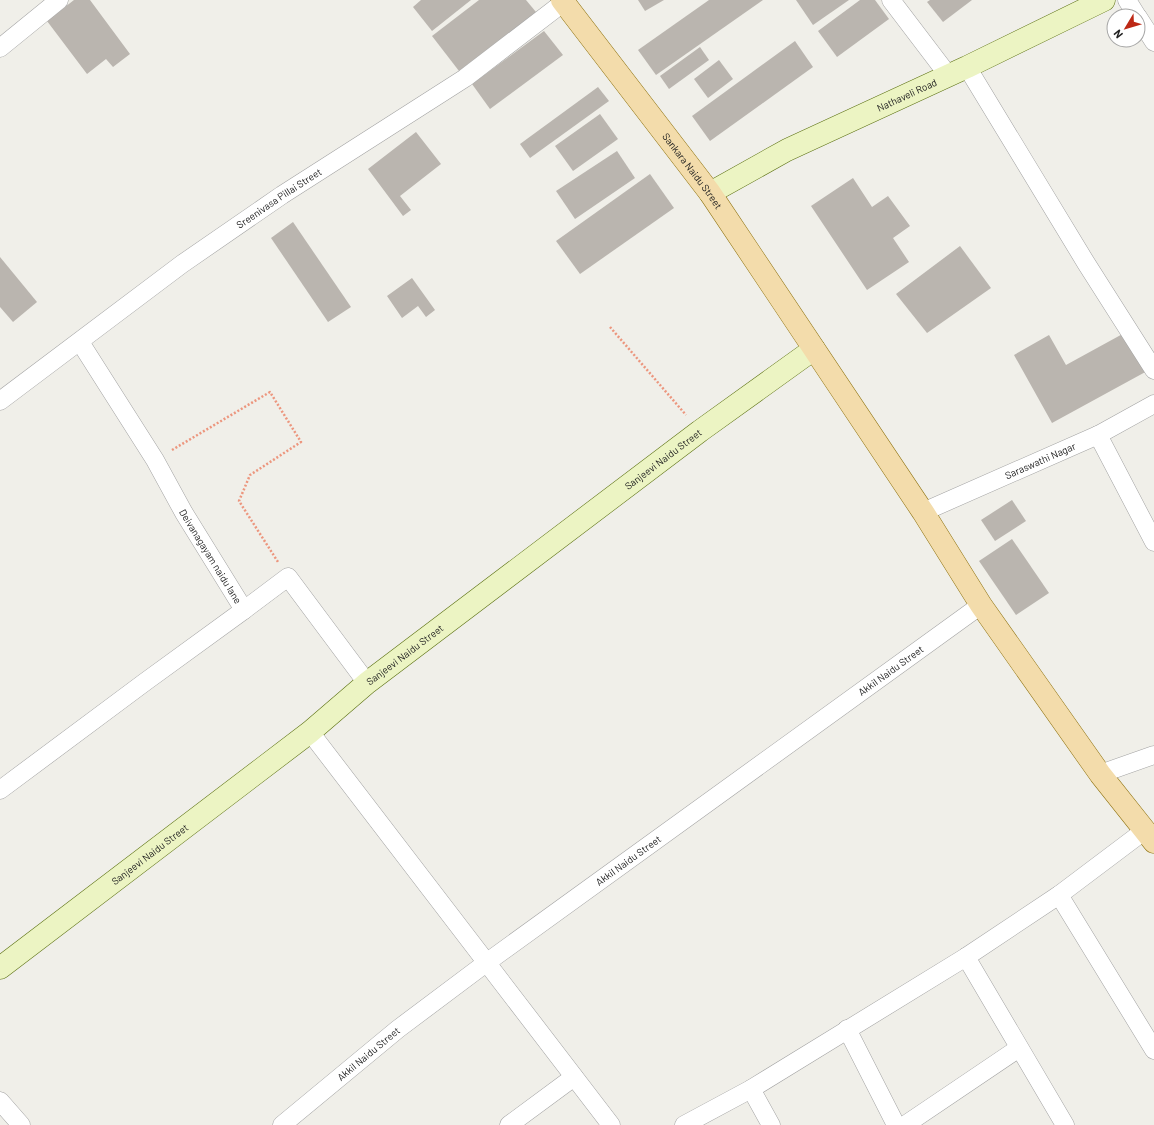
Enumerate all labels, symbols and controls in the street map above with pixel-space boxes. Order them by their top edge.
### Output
north arrow [1106,8,1146,48]
text: N [1110,28,1125,41]
street label: Nathaveli Road [875,76,939,114]
street label: Sankara Naidu Street [660,131,725,211]
street label: Sreenivasa Pillai Street [234,165,324,231]
street label: Sanjeevi Naidu Street [622,426,704,492]
street label: Saraswathi Nagar [1003,440,1078,481]
street label: Deivanagayam naidu lane [177,507,244,606]
street label: Sanjeevi Naidu Street [364,621,446,687]
street label: Akkil Naidu Street [856,643,926,698]
street label: Sanjeevi Naidu Street [109,821,191,887]
street label: Akkil Naidu Street [593,832,663,888]
street label: Akkil Naidu Street [335,1024,402,1083]

